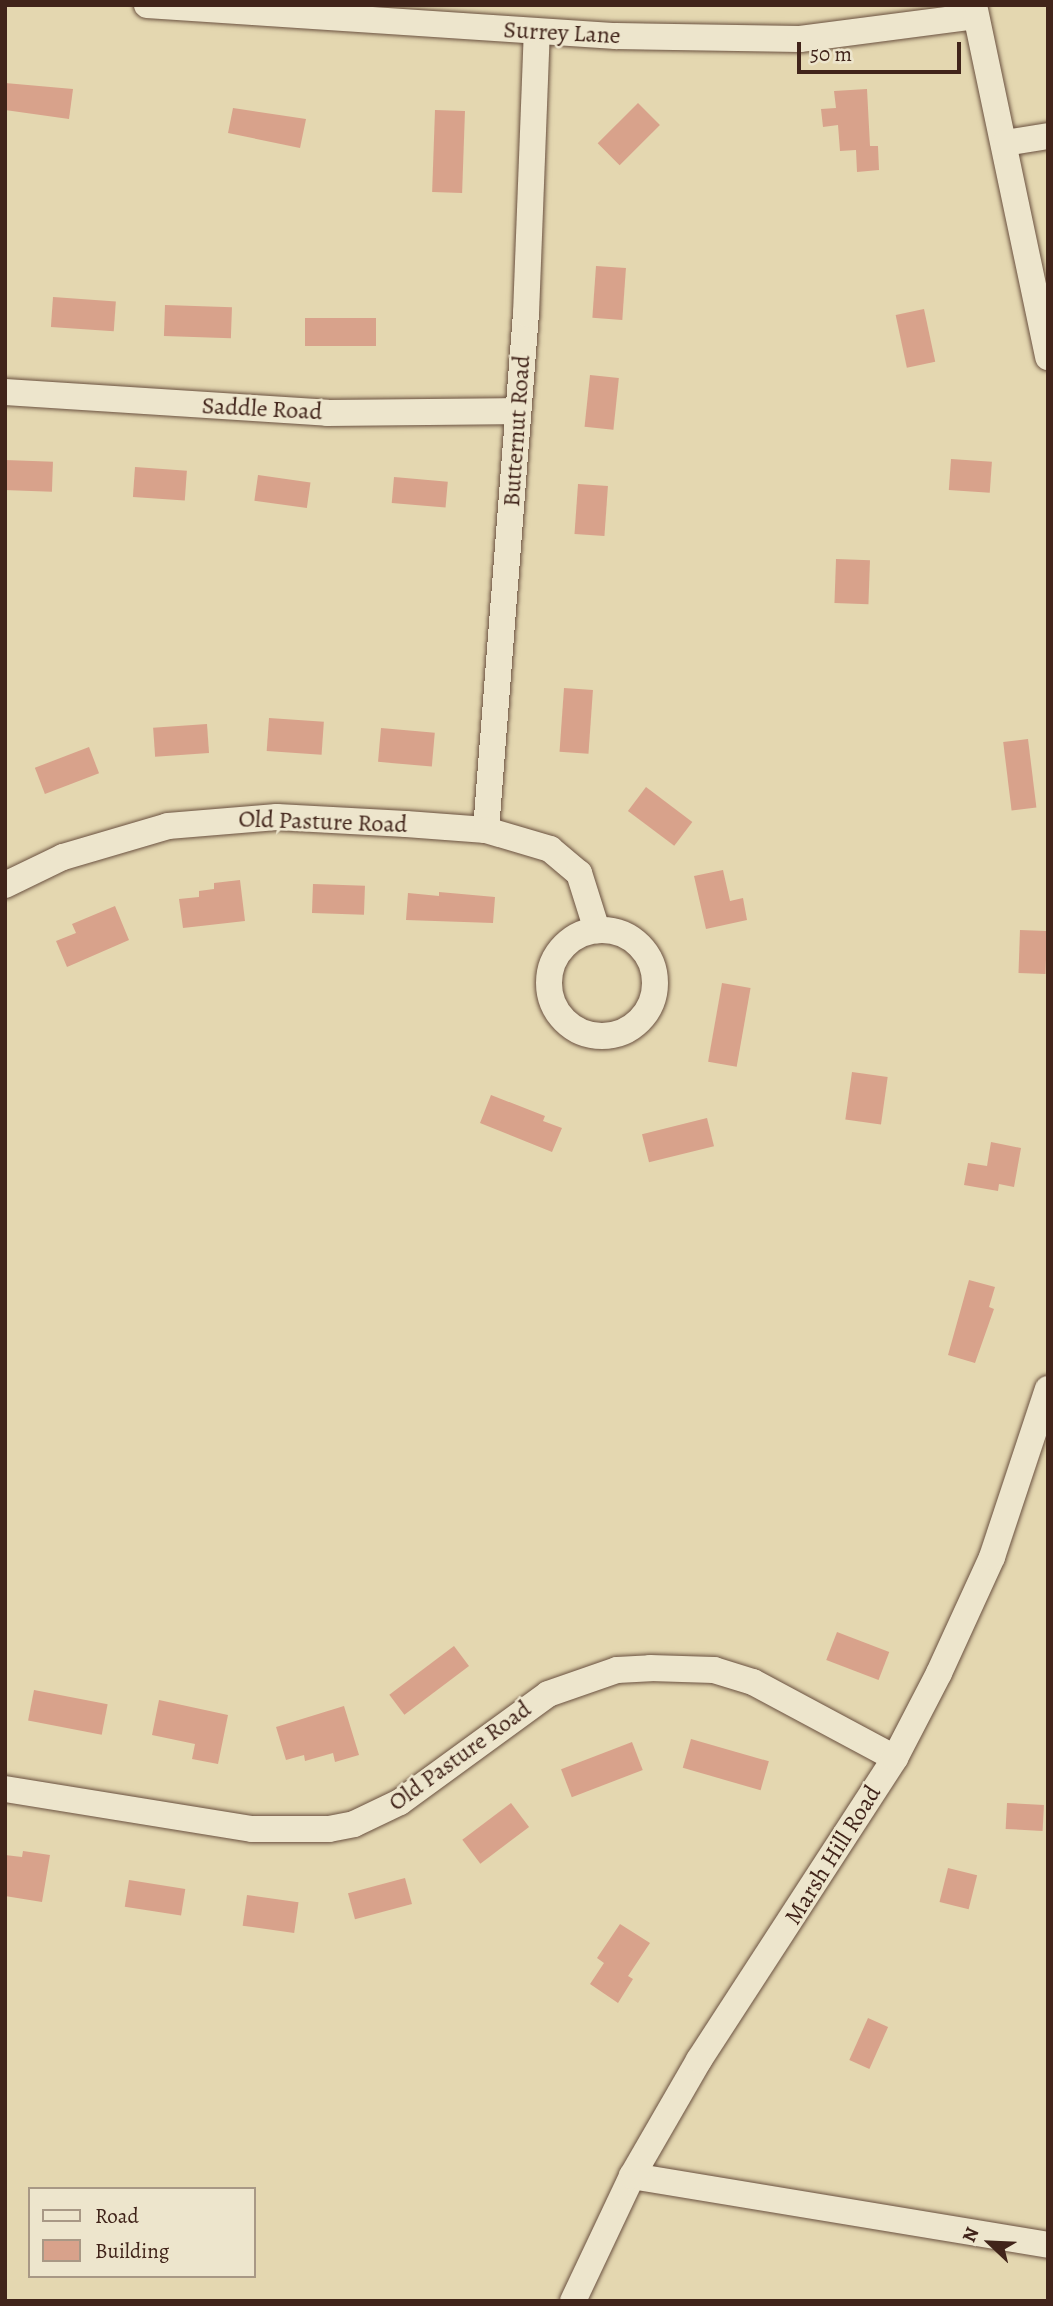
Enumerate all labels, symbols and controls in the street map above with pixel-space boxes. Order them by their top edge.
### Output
street label: Surrey Lane [503,16,621,50]
scale bar [801,28,965,72]
text: 50 m [810,40,852,68]
street label: Butternut Road [497,354,537,508]
street label: Saddle Road [201,391,323,427]
street label: Old Pasture Road [238,805,408,839]
street label: Old Pasture Road [383,1695,537,1817]
street label: Marsh Hill Road [779,1780,887,1930]
legend [28,2187,256,2278]
text: Road [95,2202,139,2230]
north arrow [955,2208,1025,2278]
text: N [956,2223,985,2246]
text: Building [95,2237,169,2265]

